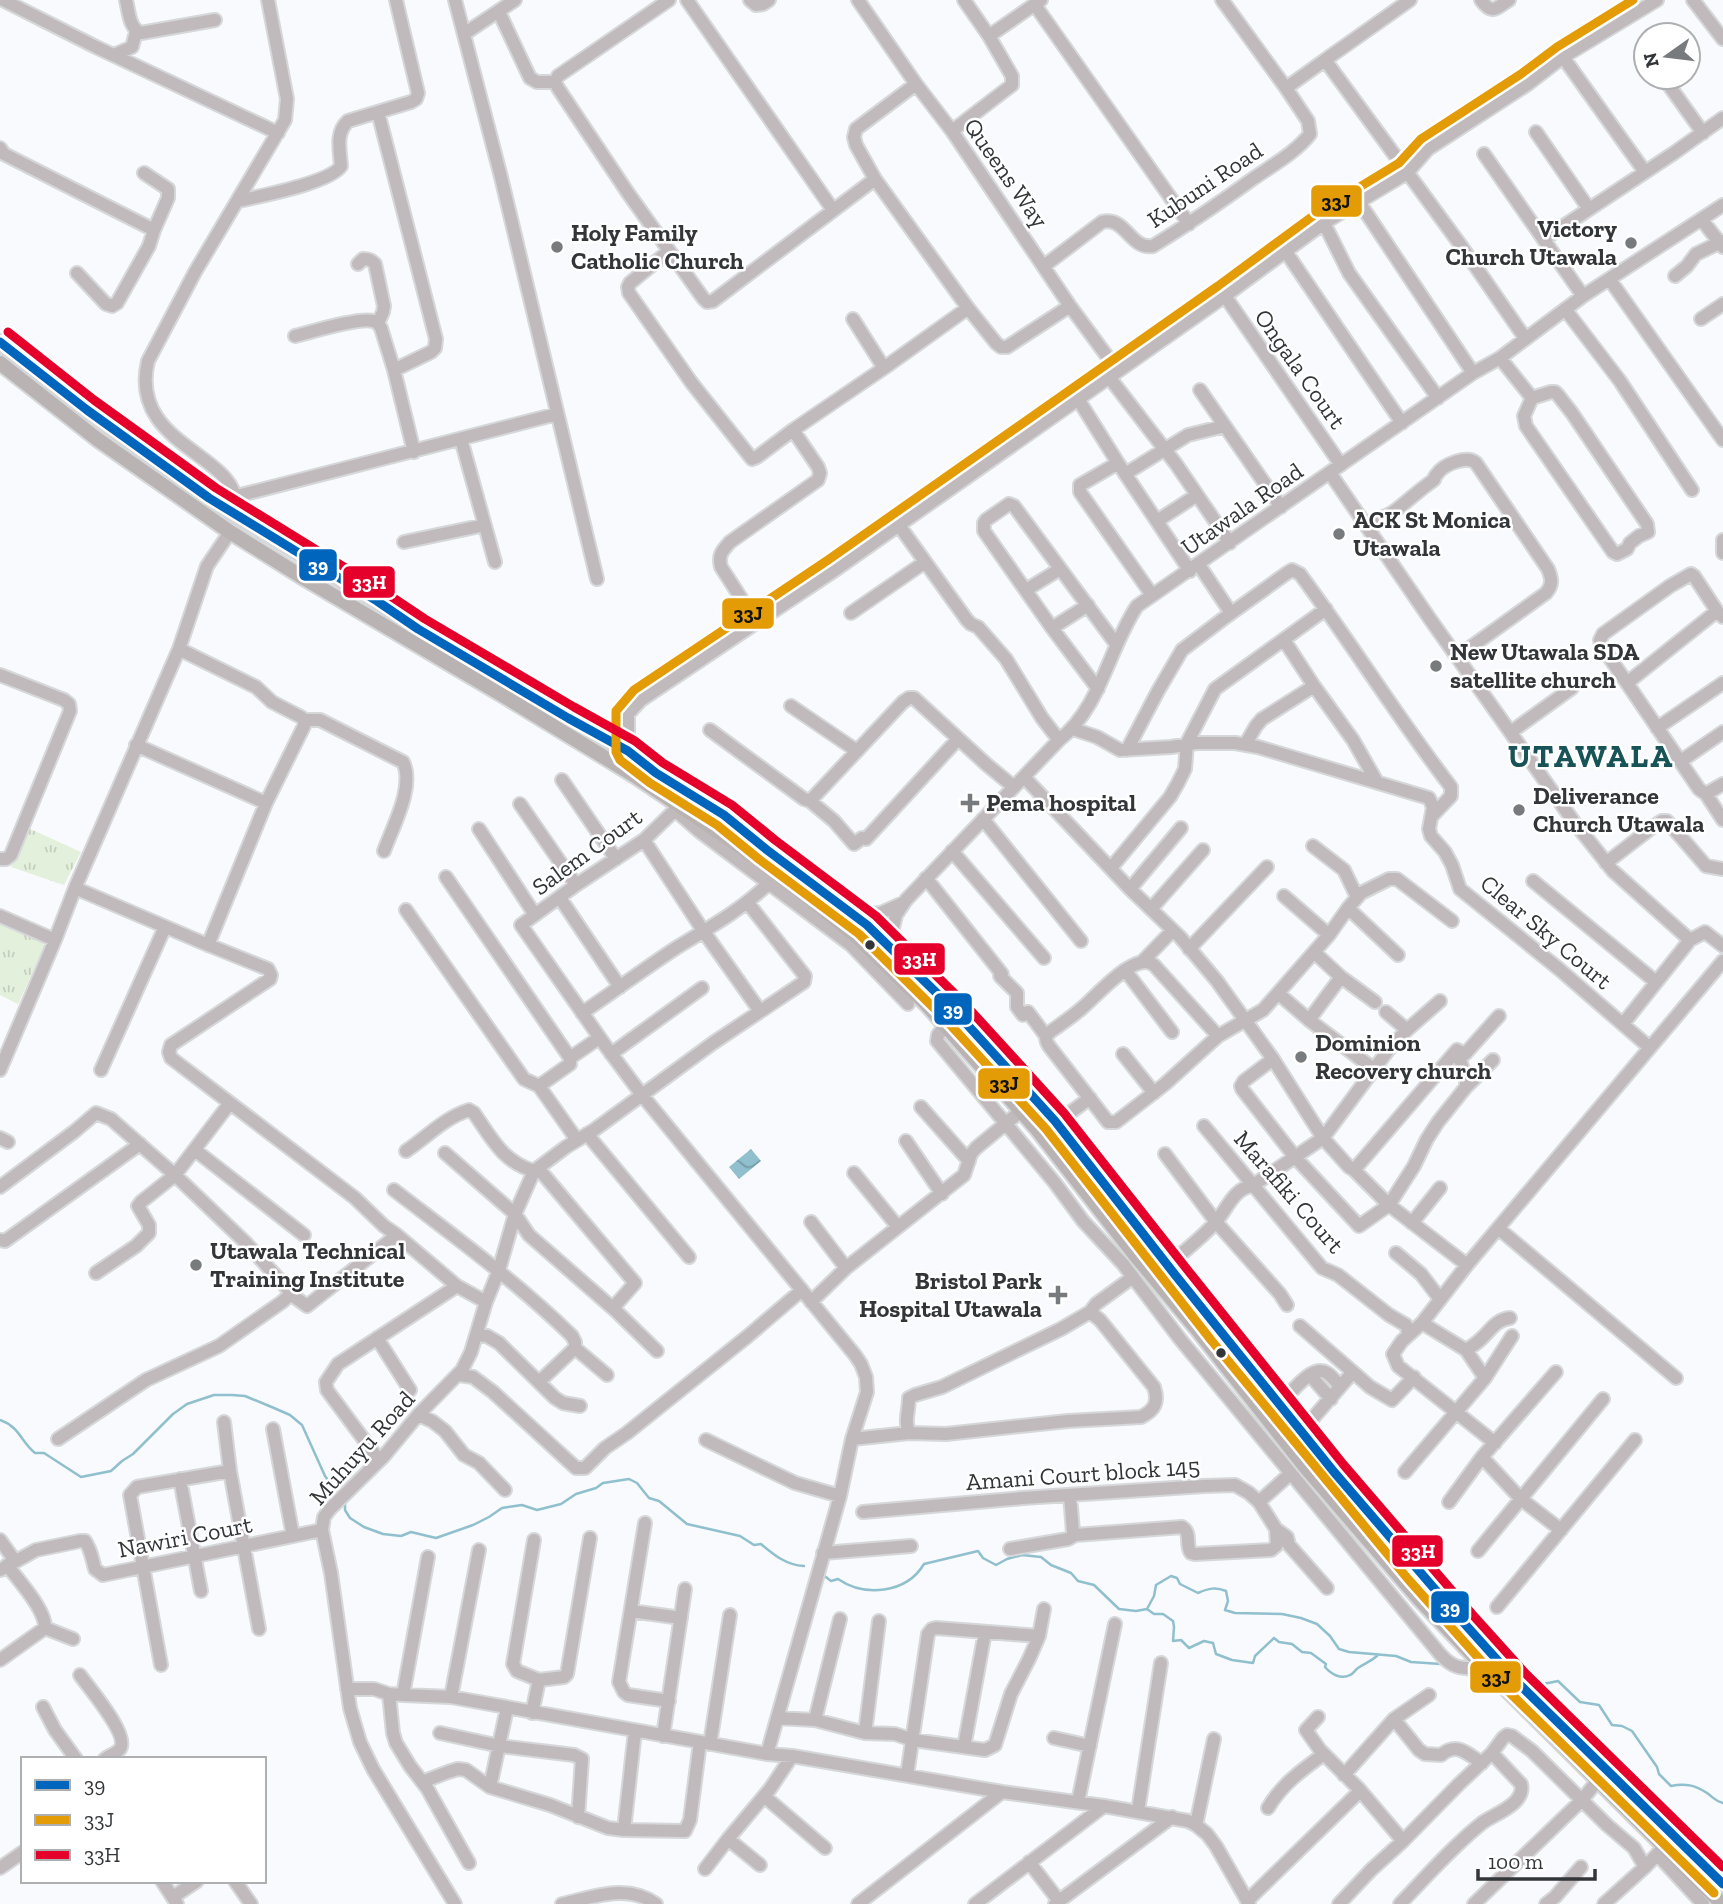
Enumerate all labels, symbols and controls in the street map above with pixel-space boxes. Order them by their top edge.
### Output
north arrow [1632,21,1702,91]
text: N [1638,50,1664,70]
street label: Queens Way [958,112,1055,234]
street label: Kubuni Road [1142,136,1268,234]
line badge: 33J [1310,184,1363,218]
text: 33J [1321,190,1351,213]
place label: Victory Church Utawala [1446,214,1617,271]
place label: Holy Family Catholic Church [571,218,744,275]
marker: Victory Church Utawala [1623,235,1639,251]
marker: Holy Family Catholic Church [549,239,565,255]
street label: Ongala Court [1248,303,1352,434]
street label: Utawala Road [1175,456,1308,561]
place label: ACK St Monica Utawala [1353,505,1511,562]
marker: ACK St Monica Utawala [1331,526,1347,542]
line badge: 39 [298,548,338,582]
text: 39 [308,554,328,577]
line badge: 33H [342,565,396,599]
text: 33H [352,571,386,594]
line badge: 33J [721,597,775,630]
text: 33J [733,602,763,625]
place label: New Utawala SDA satellite church [1450,637,1640,694]
marker: New Utawala SDA satellite church [1428,658,1444,674]
district label: UTAWALA [1508,737,1674,775]
place label: Deliverance Church Utawala [1533,781,1704,838]
place label: Pema hospital [986,788,1136,817]
marker: Pema hospital [960,793,980,813]
street label: Salem Court [526,802,647,901]
marker: Deliverance Church Utawala [1511,802,1527,818]
street label: Clear Sky Court [1475,868,1618,995]
unlabelled marker [863,938,877,952]
line badge: 33H [893,942,946,976]
text: 33H [902,948,936,971]
line badge: 39 [933,992,973,1026]
text: 39 [943,998,963,1021]
place label: Dominion Recovery church [1315,1028,1492,1085]
marker: Dominion Recovery church [1293,1049,1309,1065]
line badge: 33J [977,1067,1031,1100]
text: 33J [989,1072,1019,1095]
street label: Marafiki Court [1228,1125,1350,1259]
place label: Utawala Technical Training Institute [210,1236,405,1293]
marker: Utawala Technical Training Institute [188,1257,204,1273]
place label: Bristol Park Hospital Utawala [859,1266,1042,1323]
marker: Bristol Park Hospital Utawala [1048,1285,1068,1305]
unlabelled marker [1214,1346,1228,1360]
street label: Muhuyu Road [303,1385,420,1511]
street label: Amani Court block 145 [965,1451,1201,1496]
street label: Nawiri Court [115,1509,254,1564]
line badge: 33H [1391,1534,1444,1568]
text: 33H [1401,1540,1435,1563]
line badge: 39 [1430,1590,1470,1624]
text: 39 [1440,1596,1460,1619]
line badge: 33J [1469,1660,1522,1694]
text: 33J [1481,1666,1511,1689]
legend [21,1757,266,1883]
text: 39 [84,1772,105,1797]
text: 33J [84,1807,114,1832]
scale bar [1478,1838,1595,1882]
text: 33H [84,1842,120,1867]
text: 100 m [1488,1849,1543,1874]

